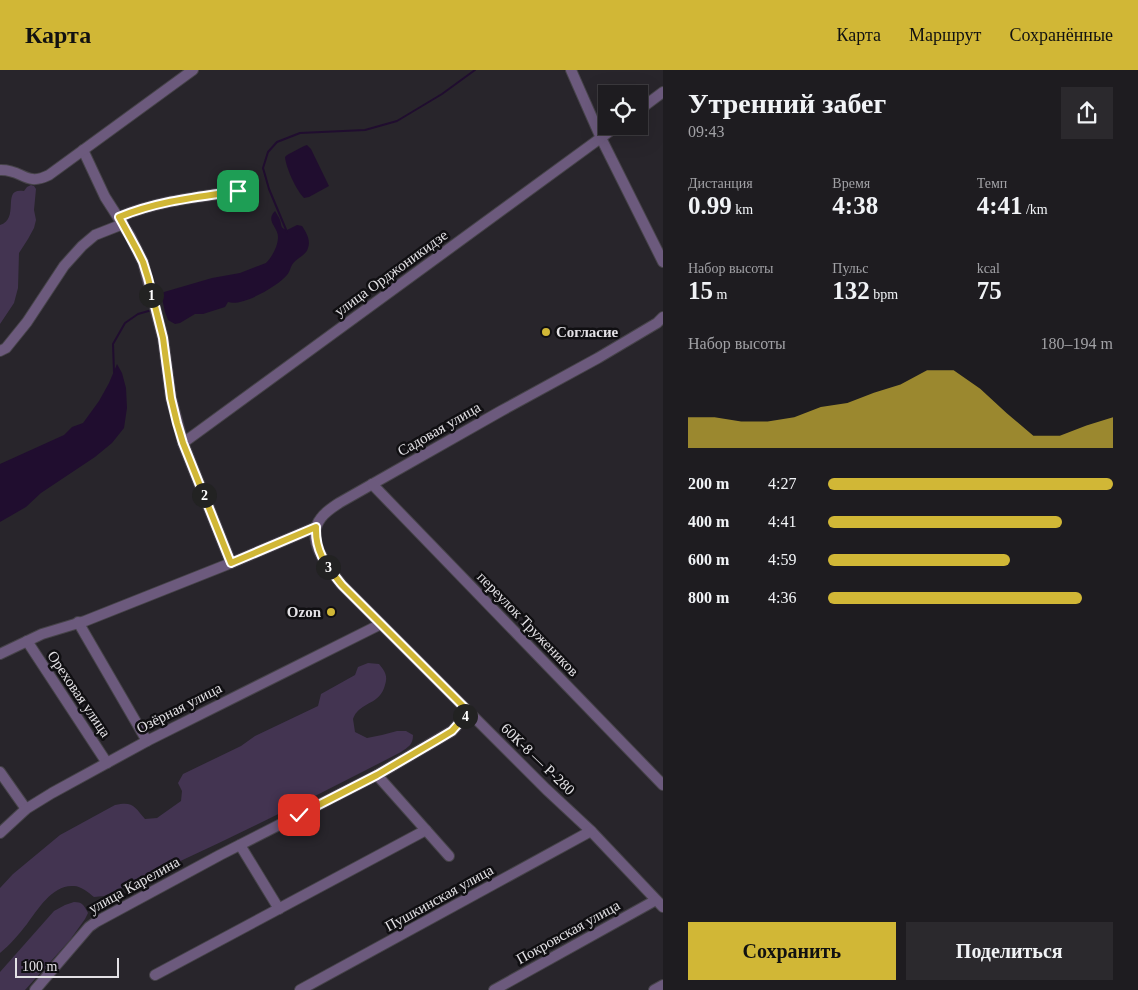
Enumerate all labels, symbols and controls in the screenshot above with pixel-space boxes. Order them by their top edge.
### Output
text: Карта [25,22,91,48]
text: Карта [836,25,881,45]
text: Маршрут [909,25,981,45]
text: Сохранённые [1009,25,1113,45]
map controls [598,85,648,135]
button: locate [598,85,648,135]
button: share [1061,87,1113,139]
text: Утренний забег [688,88,886,119]
text: 09:43 [688,123,724,140]
pin [217,170,259,212]
text: Дистанция [688,176,753,191]
text: Время [832,176,870,191]
text: Темп [977,176,1007,191]
icon: arrive [224,177,252,205]
text: 0.99 [688,192,732,219]
text: 4:38 [832,192,878,219]
text: 4:41 [977,192,1022,219]
text: km [732,202,753,217]
text: /km [1022,202,1048,217]
street label: улица Орджоникидзе [331,226,451,319]
text: Набор высоты [688,261,774,276]
text: Пульс [832,261,868,276]
text: kcal [977,261,1000,276]
text: 15 [688,277,713,304]
text: 132 [832,277,870,304]
text: 75 [977,277,1002,304]
pin: 1 [138,282,164,308]
text: m [713,287,727,302]
text: bpm [870,287,898,302]
text: 1 [148,288,155,303]
place label: Согласие [556,324,619,340]
marker: Согласие [540,326,552,338]
text: Набор высоты [688,335,786,352]
text: 180–194 m [1041,335,1113,352]
street label: Садовая улица [395,399,484,459]
text: 200 m [688,475,729,492]
text: 4:27 [768,475,796,492]
pin: 2 [192,482,216,508]
text: 2 [201,488,208,503]
text: 400 m [688,513,729,530]
text: 4:41 [768,513,796,530]
text: 600 m [688,551,729,568]
text: 4:59 [768,551,796,568]
pin: 3 [316,554,340,580]
text: 3 [325,560,332,575]
street label: переулок Тружеников [474,569,582,679]
text: 800 m [688,589,729,606]
text: 4:36 [768,589,796,606]
place label: Ozon [287,604,322,620]
marker: Ozon [325,606,337,618]
street label: Ореховая улица [44,648,114,740]
street label: Озёрная улица [134,680,224,736]
pin: 4 [452,704,478,728]
text: 4 [462,709,469,724]
street label: 60К-8 — Р-280 [498,720,578,798]
pin [278,794,320,836]
icon: check [285,801,313,829]
street label: улица Карелина [86,853,183,917]
street label: Пушкинская улица [382,861,496,934]
street label: Покровская улица [514,897,623,967]
button: Сохранить [688,922,896,980]
button: Поделиться [906,922,1113,980]
scale bar [15,955,119,978]
text: 100 m [22,959,57,974]

